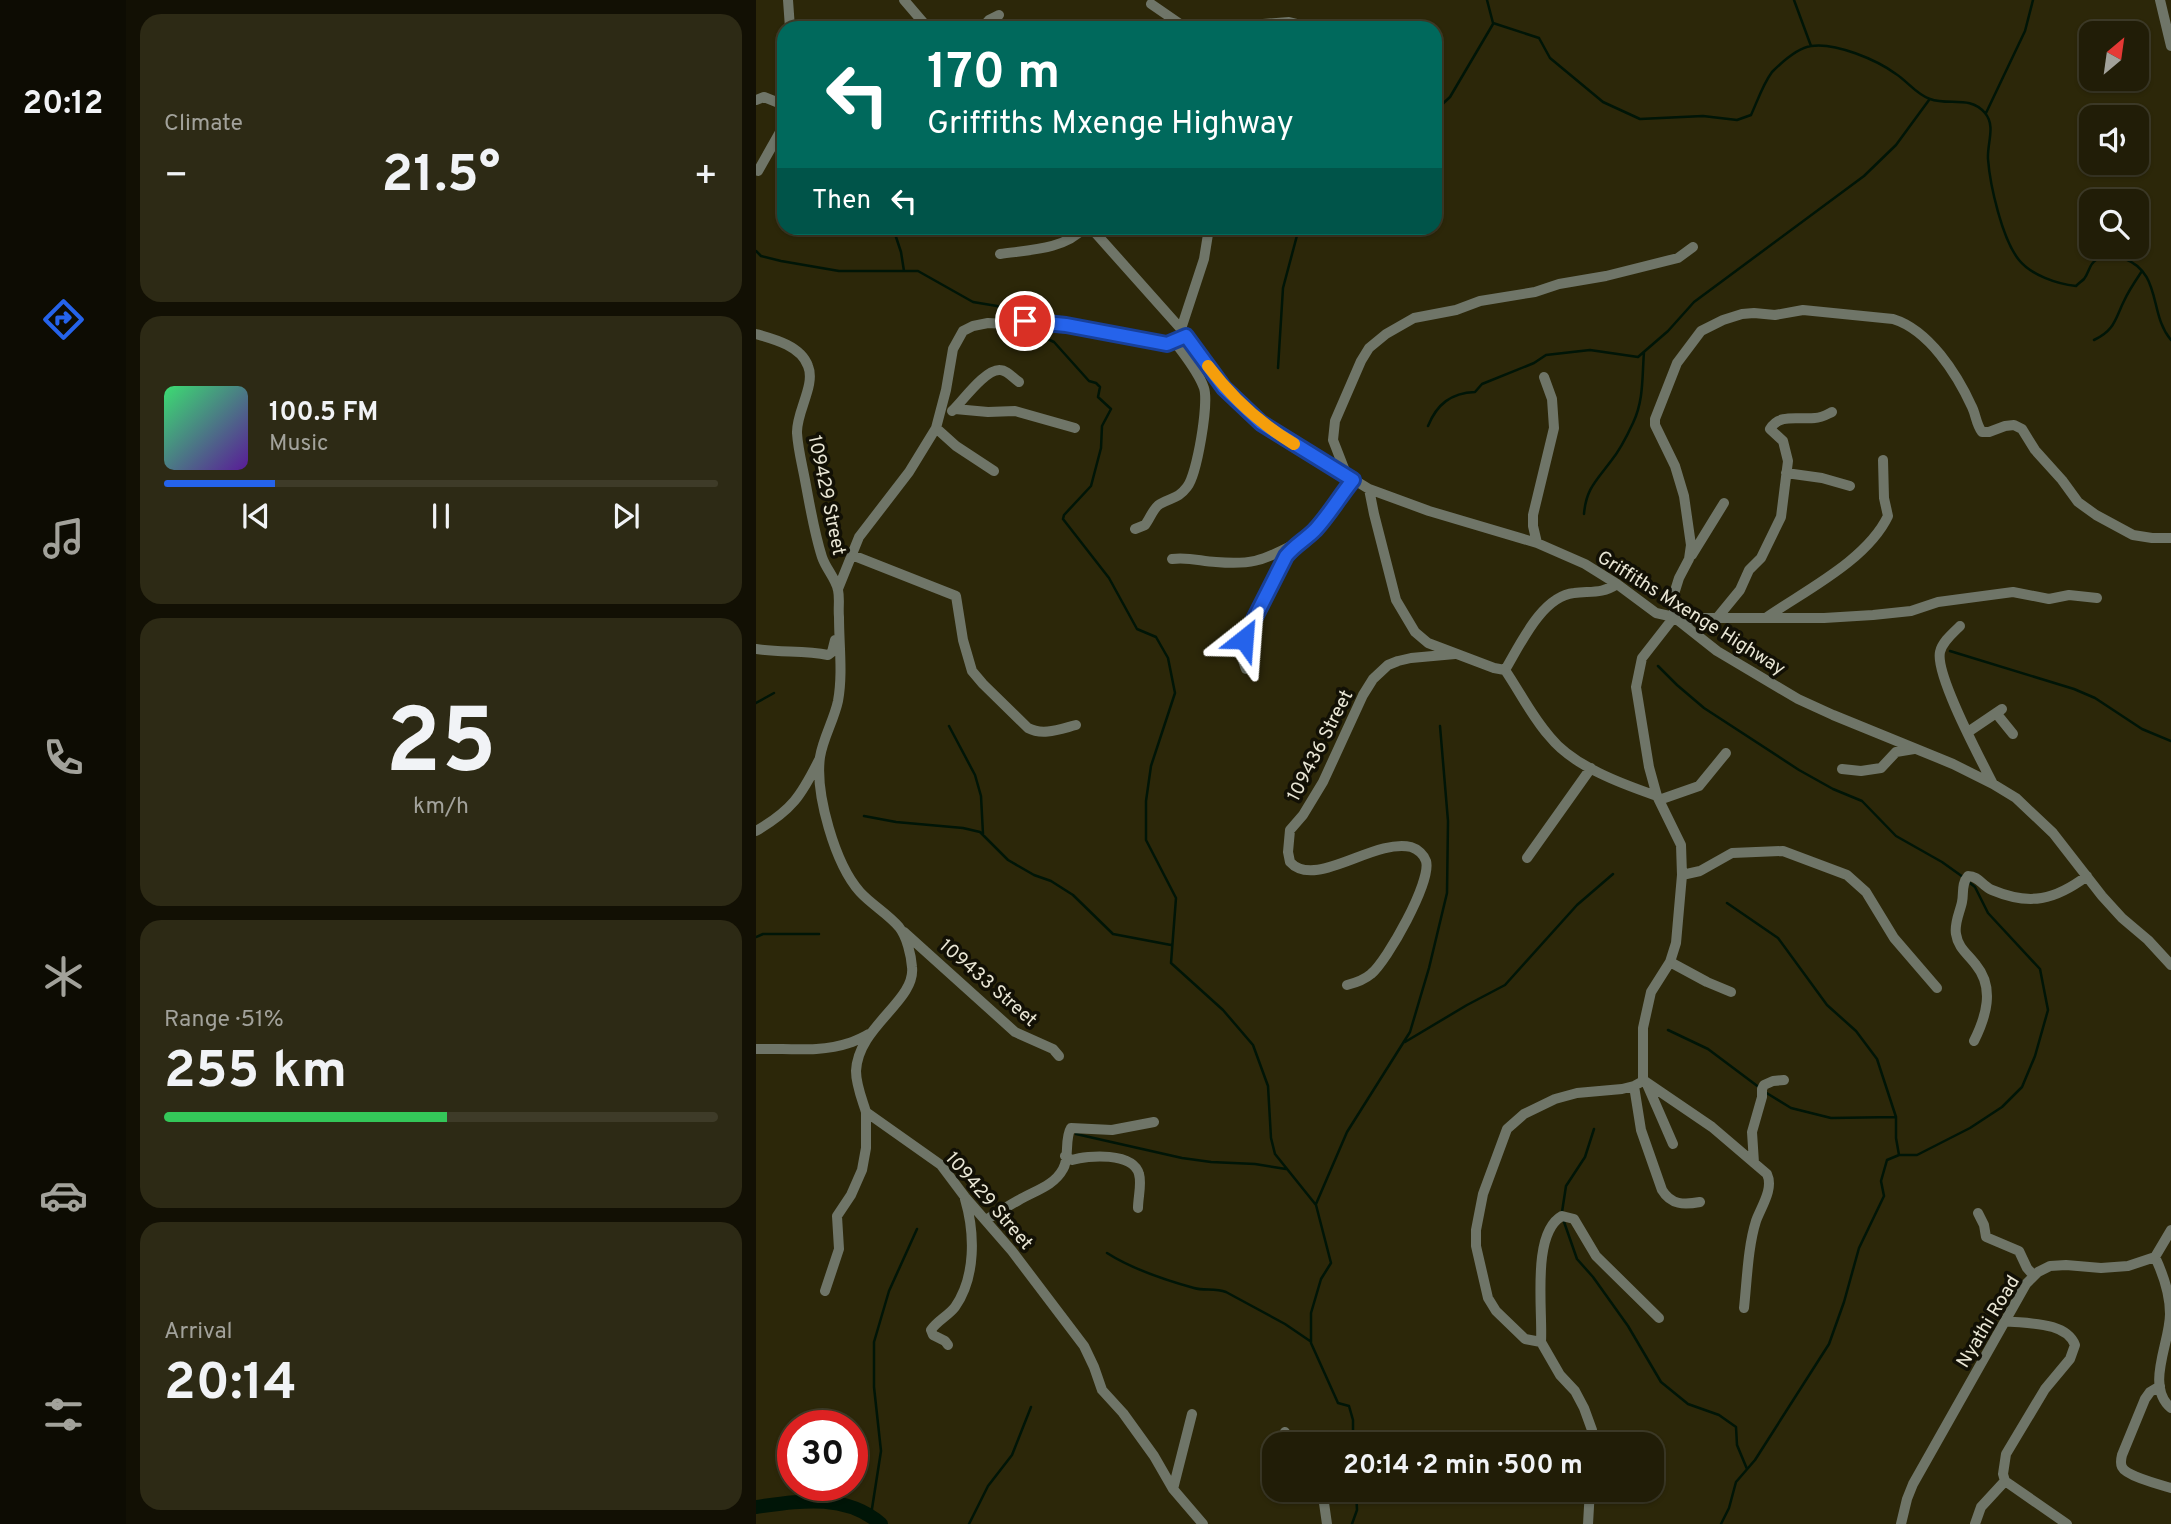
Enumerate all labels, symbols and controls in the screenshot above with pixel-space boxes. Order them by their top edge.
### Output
north arrow [2079,21,2149,91]
map controls [2079,21,2149,259]
text: 170 m [927,44,1060,106]
icon: left [812,49,903,140]
text: 20:12 [23,85,103,125]
text: Griffiths Mxenge Highway [927,105,1294,145]
button: sound [2079,105,2149,175]
text: Climate [164,110,243,139]
text: 21.5° [382,144,500,210]
text: − [164,153,189,202]
text: + [693,153,718,202]
icon: left [885,182,923,220]
text: Then [812,185,871,218]
button: search [2079,189,2149,259]
pin [995,291,1055,351]
icon: directions [39,295,88,344]
icon: arrive [1006,302,1044,340]
text: 100.5 FM [269,397,378,430]
text: Music [269,430,329,459]
street label: 109429 Street [802,433,850,558]
icon: previous [237,497,275,535]
icon: pause [422,497,460,535]
icon: next [607,497,645,535]
icon: music [39,514,88,563]
street label: Griffiths Mxenge Highway [1592,546,1790,682]
position arrow [1207,602,1281,676]
street label: 109436 Street [1282,686,1359,806]
text: 25 [385,690,497,805]
icon: phone [39,733,88,782]
text: km/h [413,793,469,822]
street label: 109433 Street [934,934,1042,1033]
icon: climate [39,952,88,1001]
text: Range · 51% [164,1006,284,1035]
text: 255 km [164,1040,347,1106]
street label: 109429 Street [939,1147,1038,1255]
icon: car [39,1171,88,1220]
street label: Nyathi Road [1952,1271,2026,1373]
text: Arrival [164,1318,233,1347]
text: 20:14 [164,1352,297,1418]
icon: filters [39,1390,88,1439]
speed limit sign: 30 [777,1410,868,1501]
text: 20:14 · 2 min · 500 m [1343,1450,1583,1483]

